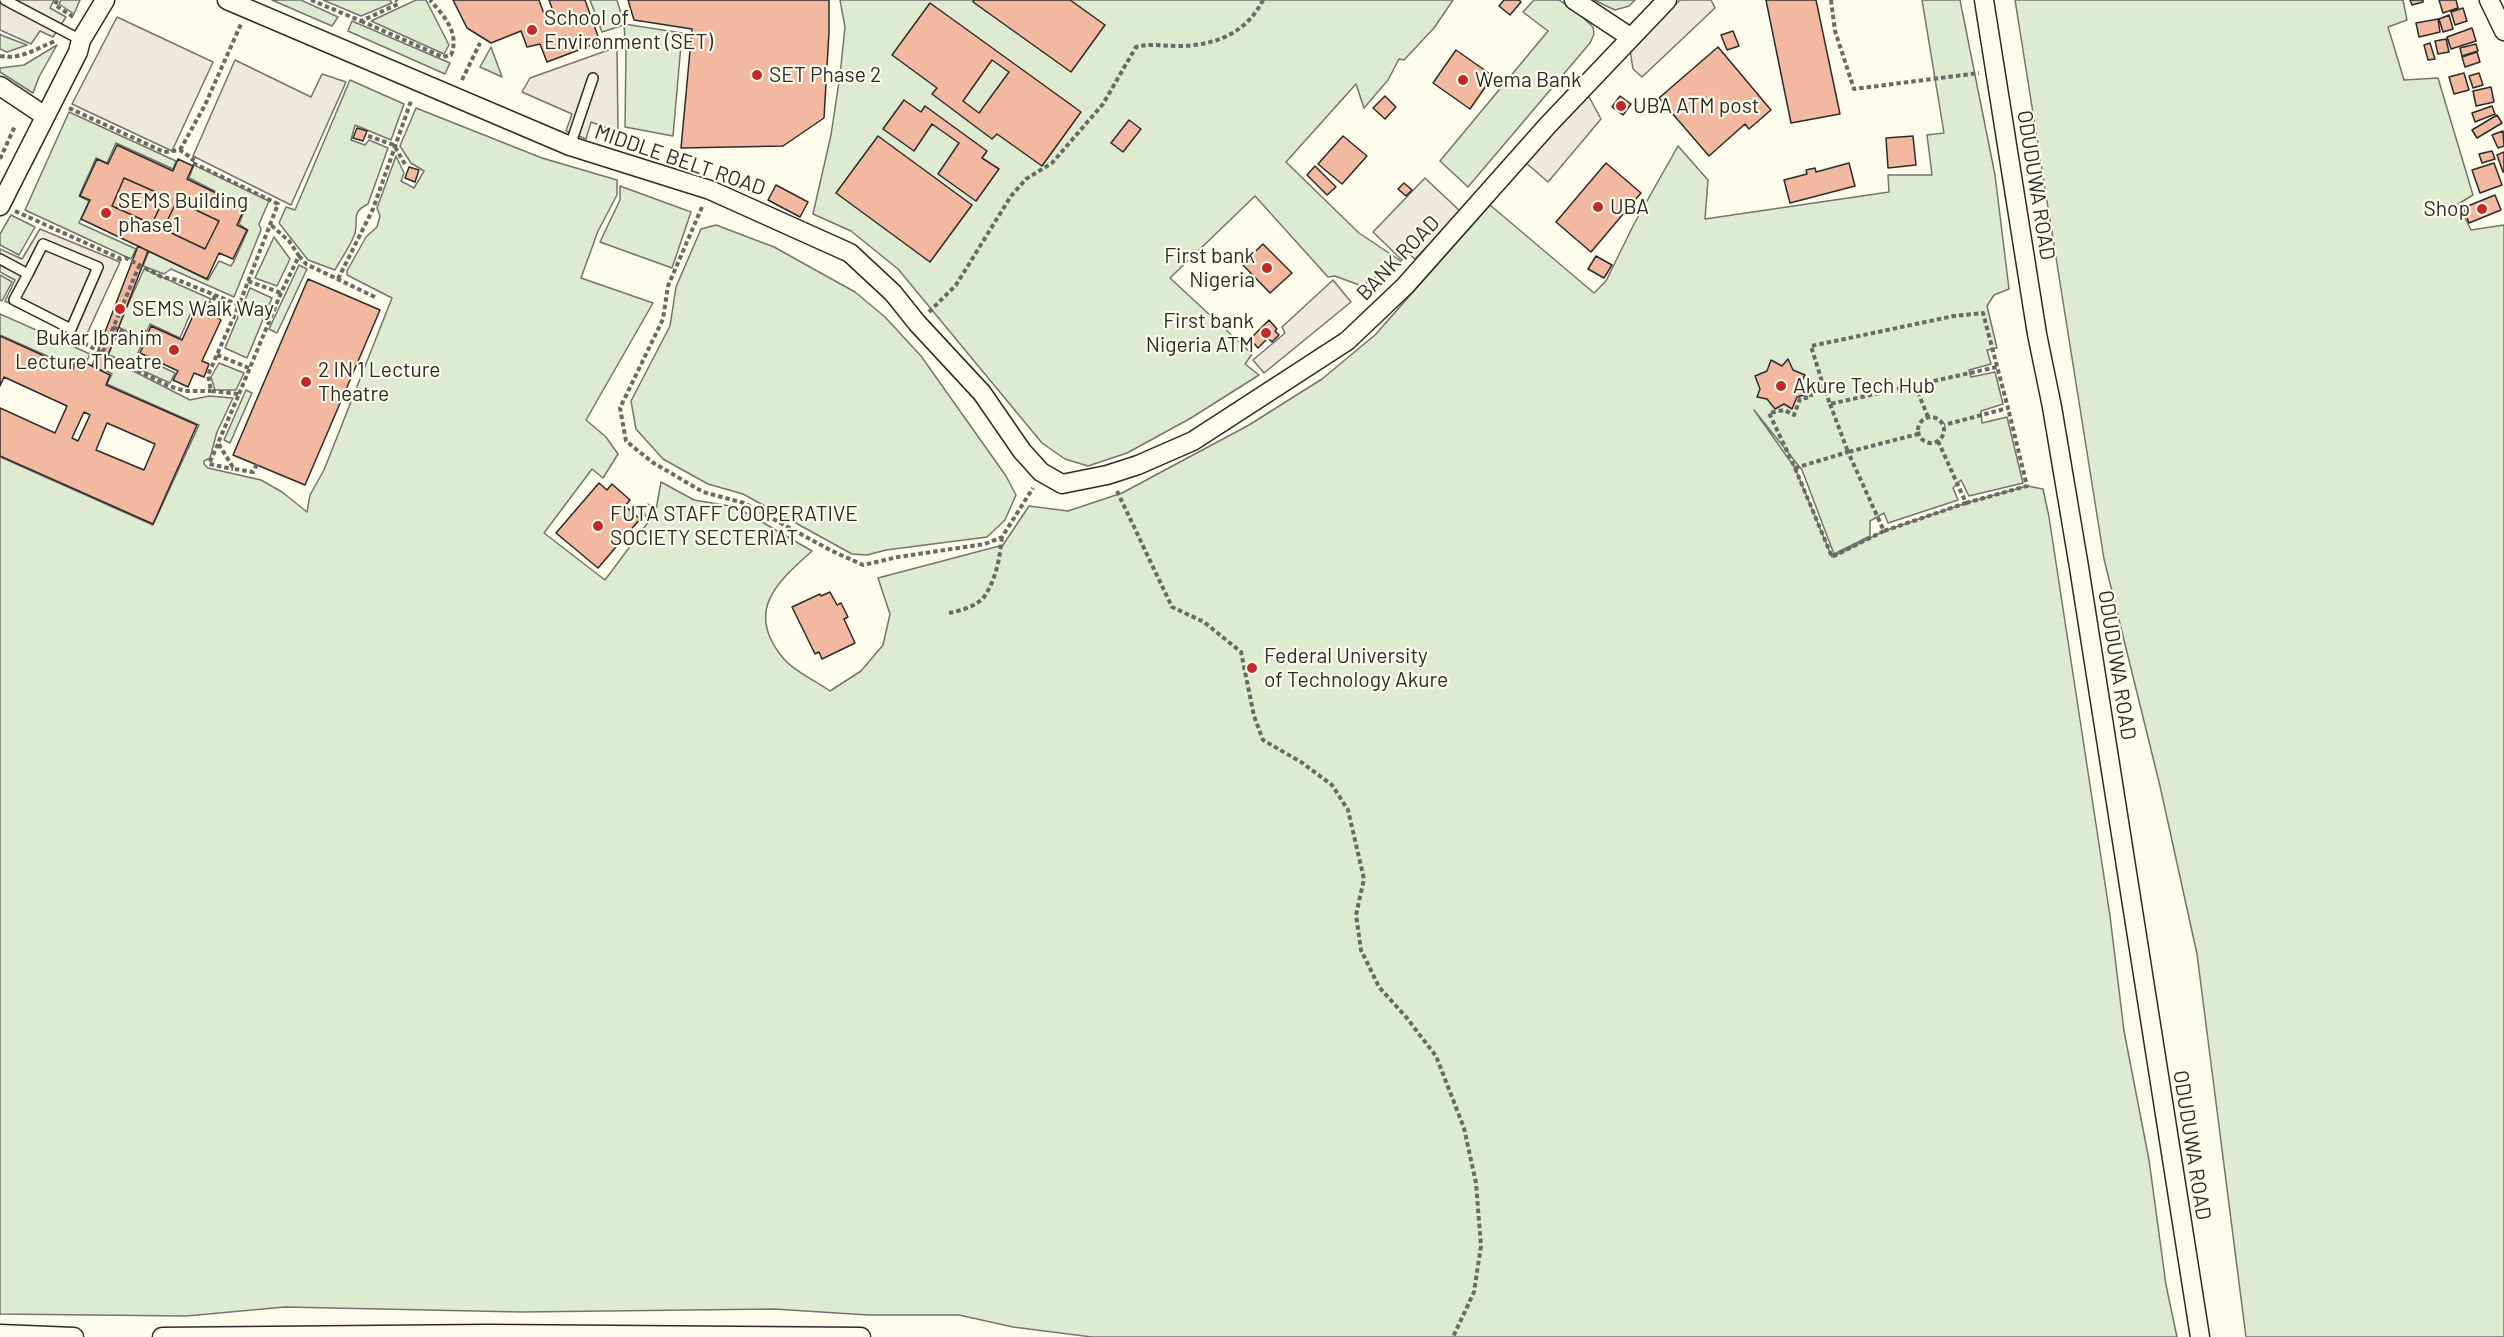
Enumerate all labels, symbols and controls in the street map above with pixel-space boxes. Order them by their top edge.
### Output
place label: School of Environment (SET) [544,5,713,55]
marker: School of Environment (SET) [525,23,539,37]
place label: SET Phase 2 [769,62,881,88]
place label: Wema Bank [1475,67,1581,93]
marker: SET Phase 2 [750,68,764,82]
marker: Wema Bank [1456,73,1470,87]
place label: UBA ATM post [1633,93,1759,119]
marker: UBA ATM post [1614,99,1628,113]
street label: ODUDUWA ROAD [2012,108,2060,262]
street label: MIDDLE BELT ROAD [591,119,769,201]
place label: SEMS Building phase1 [118,188,248,238]
place label: UBA [1610,194,1649,220]
place label: Shop [2424,196,2470,222]
marker: UBA [1591,200,1605,214]
marker: Shop [2475,202,2489,216]
marker: SEMS Building phase1 [99,206,113,220]
street label: BANK ROAD [1351,210,1445,306]
place label: First bank Nigeria [1164,243,1255,293]
marker: First bank Nigeria [1260,261,1274,275]
place label: SEMS Walk Way [132,296,274,322]
marker: SEMS Walk Way [113,302,127,316]
place label: First bank Nigeria ATM [1146,308,1254,358]
place label: Bukar Ibrahim Lecture Theatre [15,325,162,375]
marker: First bank Nigeria ATM [1259,326,1273,340]
marker: Bukar Ibrahim Lecture Theatre [167,343,181,357]
place label: 2 IN 1 Lecture Theatre [318,357,441,407]
place label: Akure Tech Hub [1793,373,1935,399]
marker: 2 IN 1 Lecture Theatre [299,375,313,389]
marker: Akure Tech Hub [1774,379,1788,393]
place label: FUTA STAFF COOPERATIVE SOCIETY SECTERIAT [610,501,858,551]
marker: FUTA STAFF COOPERATIVE SOCIETY SECTERIAT [591,519,605,533]
street label: ODUDUWA ROAD [2093,588,2141,742]
place label: Federal University of Technology Akure [1264,643,1448,693]
marker: Federal University of Technology Akure [1245,661,1259,675]
street label: ODUDUWA ROAD [2168,1068,2216,1222]

